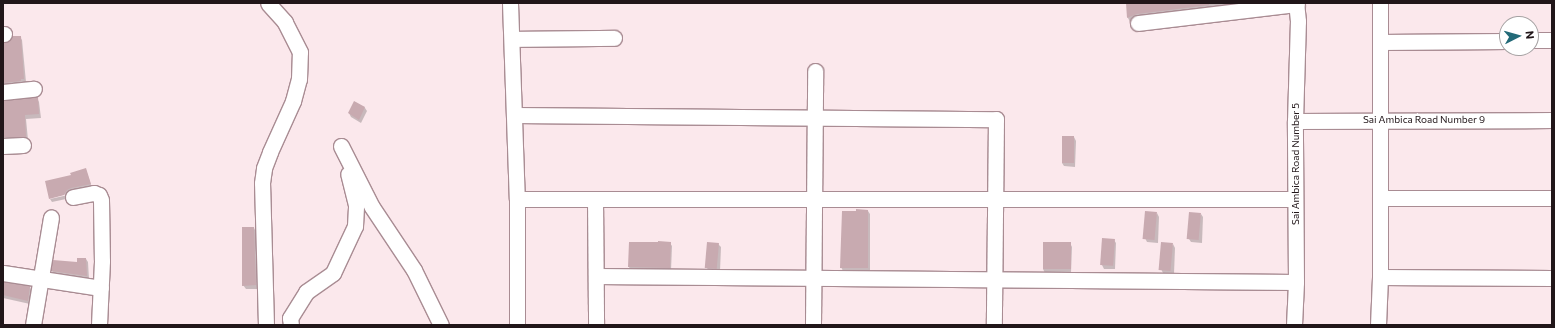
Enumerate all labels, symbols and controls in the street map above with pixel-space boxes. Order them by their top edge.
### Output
north arrow [1499,16,1539,56]
text: N [1524,30,1537,40]
street label: Sai Ambica Road Number 5 [1290,103,1302,225]
street label: Sai Ambica Road Number 9 [1363,114,1485,126]

